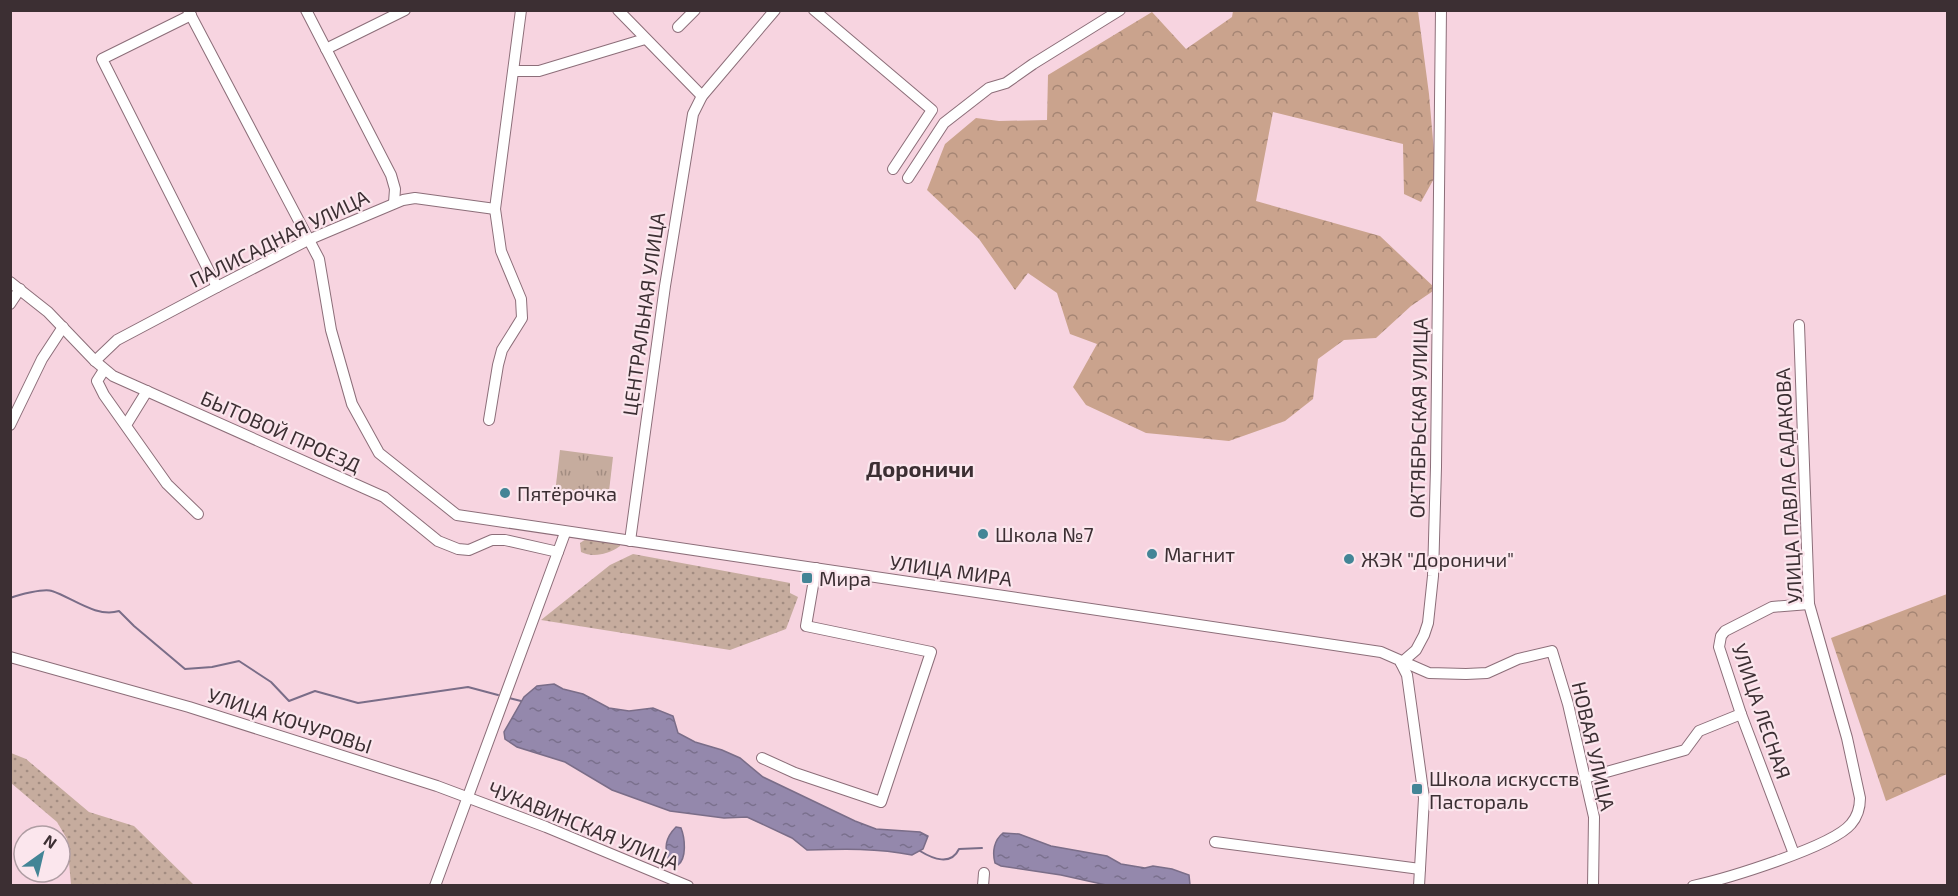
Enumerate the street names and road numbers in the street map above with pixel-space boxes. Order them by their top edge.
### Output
street label: ПАЛИСАДНАЯ УЛИЦА [185,184,373,292]
street label: ЦЕНТРАЛЬНАЯ УЛИЦА [617,210,669,417]
street label: ОКТЯБРЬСКАЯ УЛИЦА [1404,317,1432,519]
street label: УЛИЦА ПАВЛА САДАКОВА [1770,367,1806,605]
street label: БЫТОВОЙ ПРОЕЗД [197,385,365,477]
street label: УЛИЦА МИРА [888,550,1014,591]
street label: УЛИЦА ЛЕСНАЯ [1728,640,1796,782]
street label: НОВАЯ УЛИЦА [1567,679,1621,813]
street label: УЛИЦА КОЧУРОВЫ [205,682,375,758]
street label: ЧУКАВИНСКАЯ УЛИЦА [485,776,683,875]

